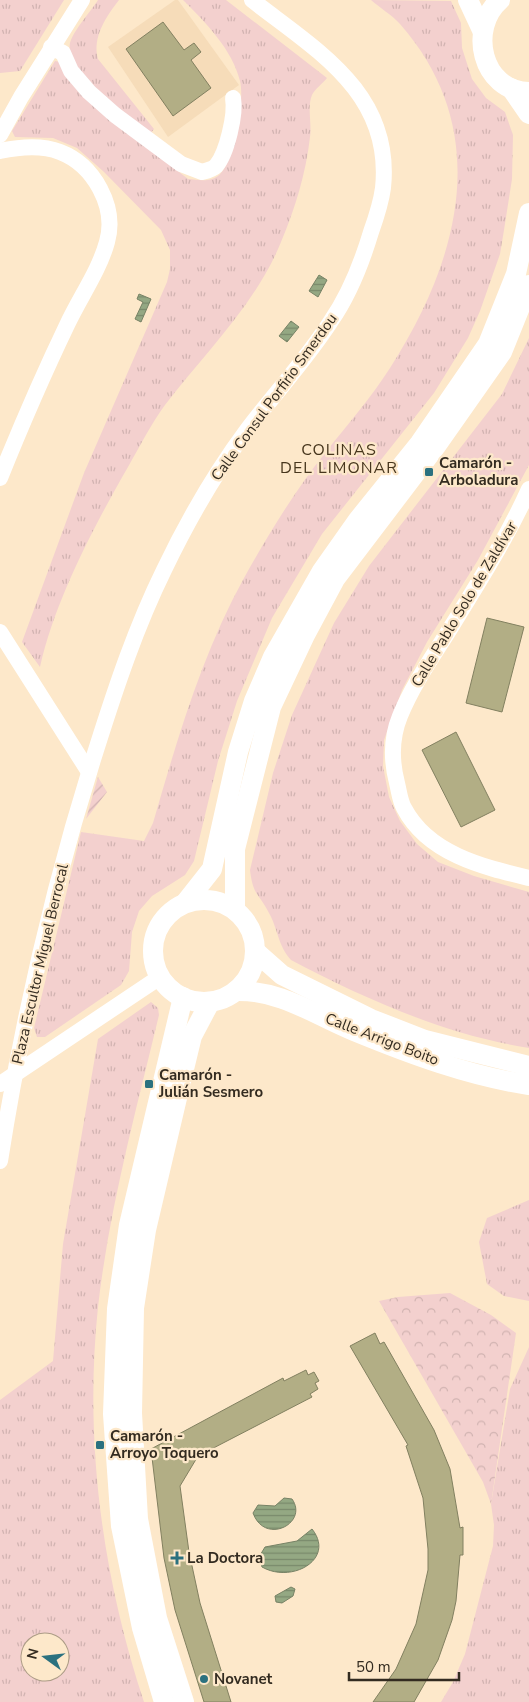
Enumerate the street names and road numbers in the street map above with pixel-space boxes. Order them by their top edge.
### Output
street label: Calle Consul Porfirio Smerdou [206,309,342,485]
street label: Calle Pablo Solo de Zaldívar [407,517,522,690]
street label: Plaza Escultor Miguel Berrocal [7,861,73,1066]
street label: Calle Arrigo Boito [322,1008,442,1070]

